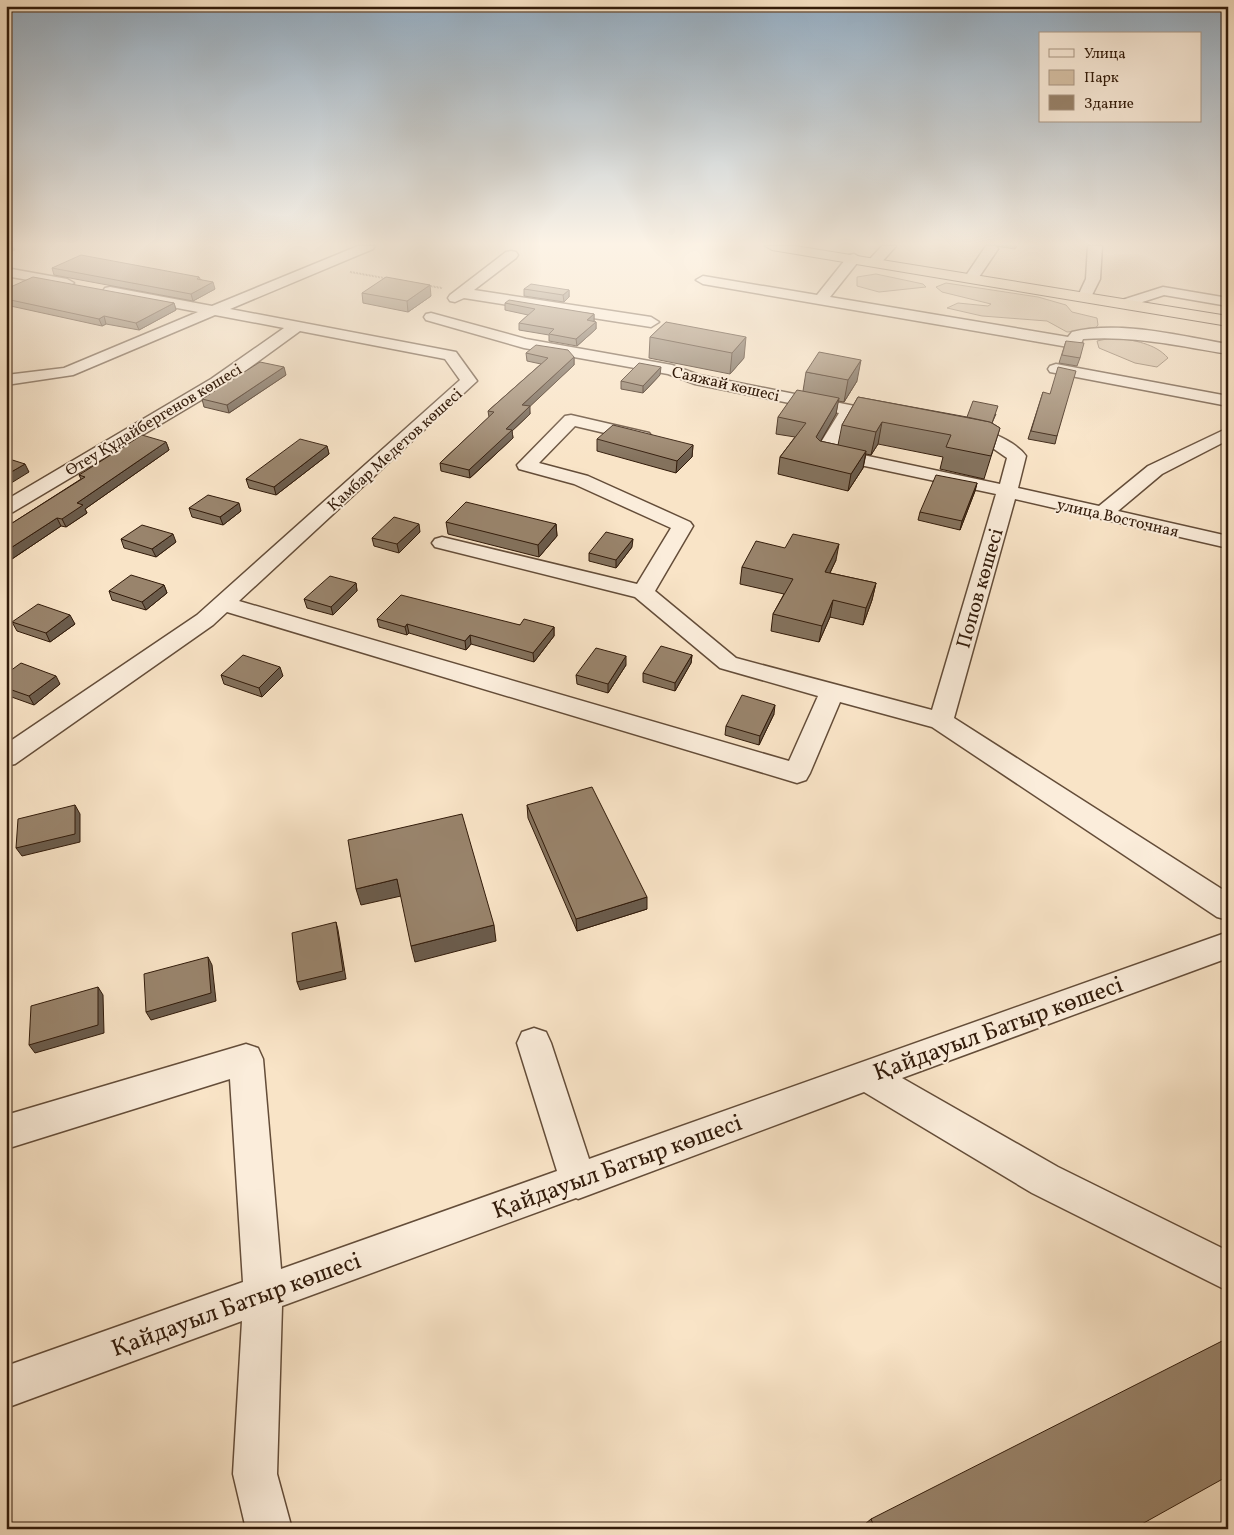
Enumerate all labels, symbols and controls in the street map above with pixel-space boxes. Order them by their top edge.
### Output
legend [1039,32,1202,122]
text: Улица [1084,44,1126,65]
text: Парк [1084,68,1119,89]
text: Здание [1084,94,1134,115]
street label: Өтеу Құдайбергенов көшесі [62,359,247,482]
street label: Саяжай көшесі [669,362,782,408]
street label: Қамбар Медетов көшесі [323,384,468,517]
street label: улица Восточная [1054,494,1181,544]
street label: Попов көшесі [950,525,1011,652]
street label: Қайдауыл Батыр көшесі [869,969,1128,1091]
street label: Қайдауыл Батыр көшесі [488,1107,747,1229]
street label: Қайдауыл Батыр көшесі [107,1245,366,1367]

